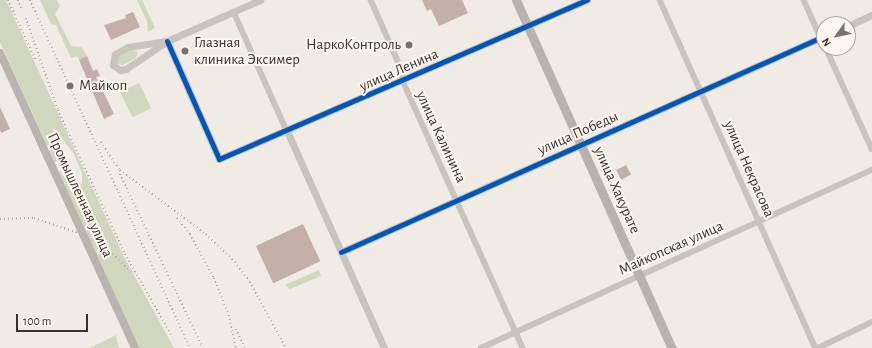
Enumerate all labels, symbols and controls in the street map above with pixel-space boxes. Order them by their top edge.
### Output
north arrow [816,16,856,56]
place label: Глазная клиника Эксимер [194,33,300,68]
place label: НаркоКонтроль [306,36,401,54]
text: N [820,36,833,48]
marker: НаркоКонтроль [404,40,414,50]
marker: Глазная клиника Эксимер [179,45,191,57]
street label: улица Ленина [357,45,441,95]
place label: Майкоп [79,77,127,95]
marker: Майкоп [64,80,76,92]
street label: улица Калинина [412,88,470,186]
street label: улица Победы [535,107,621,159]
street label: улица Некрасова [720,118,778,220]
street label: Промышленная улица [43,130,117,260]
street label: улица Хакурате [590,144,644,236]
street label: Майкопская улица [616,217,726,279]
scale bar [18,306,90,332]
text: 100 m [23,315,51,327]

